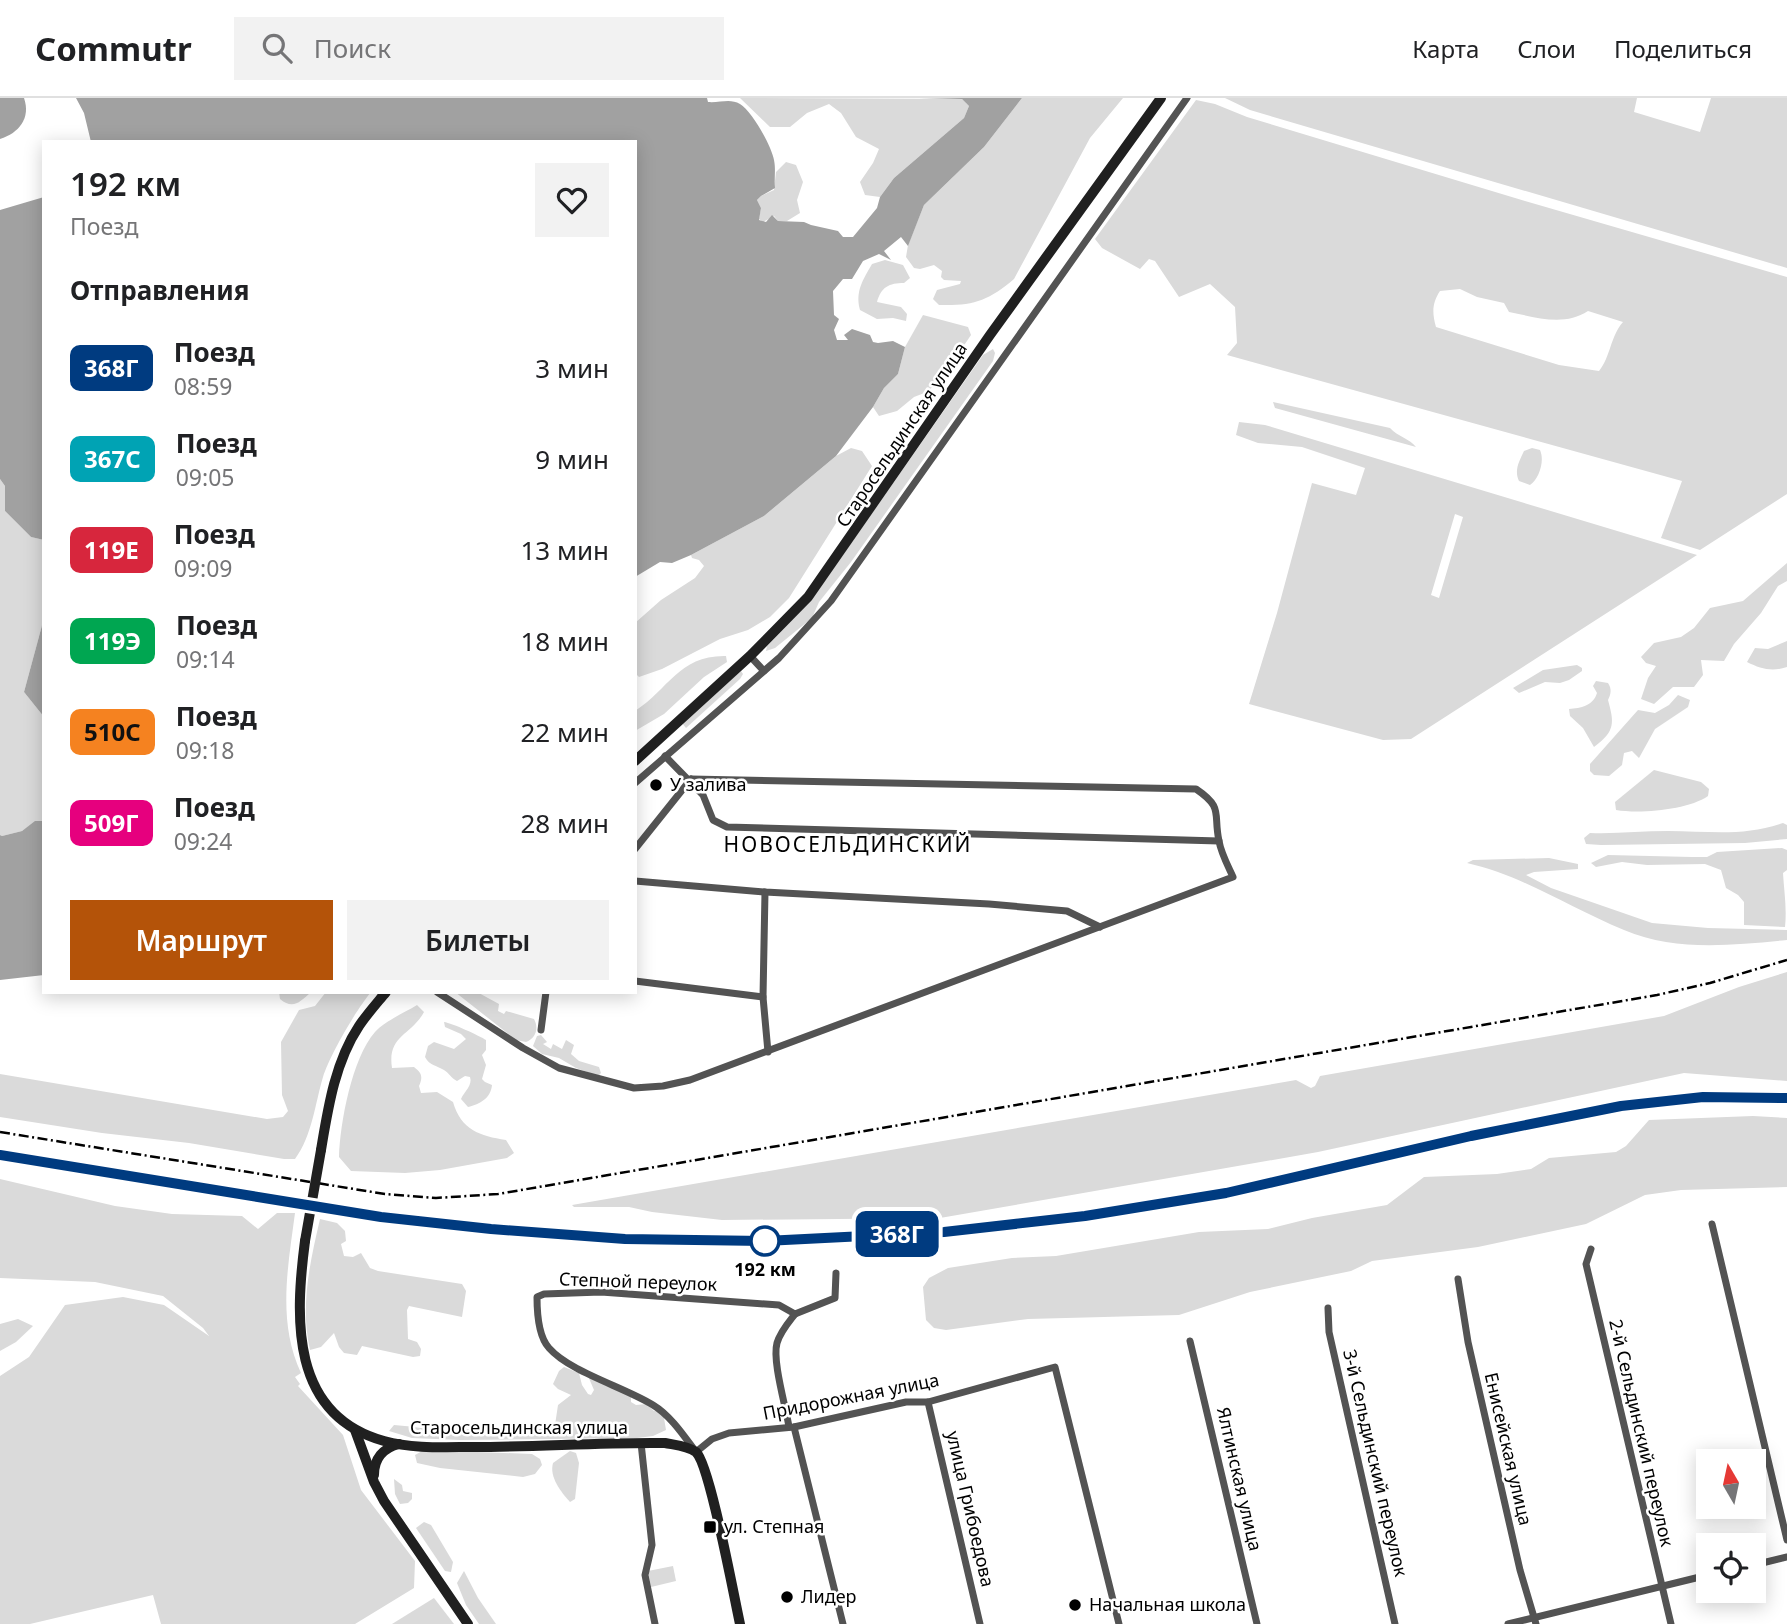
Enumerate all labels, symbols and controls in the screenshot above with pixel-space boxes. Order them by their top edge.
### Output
search box [234,17,724,80]
text: Commutr [35,26,192,71]
icon: search [258,29,296,67]
text: Поиск [314,30,391,66]
text: Карта [1412,32,1479,65]
text: Слои [1517,32,1576,65]
text: Поделиться [1614,32,1752,65]
text: 192 км [70,161,181,206]
button: heart [535,163,609,237]
text: Поезд [70,210,138,242]
text: Отправления [70,272,249,308]
text: Поезд [174,334,255,370]
street label: Старосельдинская улица [830,337,972,531]
text: 3 мин [535,350,609,386]
text: 368Г [84,351,139,384]
text: 08:59 [174,370,233,402]
text: Поезд [176,425,257,461]
text: 9 мин [535,441,609,477]
text: 367С [84,442,141,475]
text: 09:05 [176,461,234,493]
text: Поезд [174,516,255,552]
text: 13 мин [520,532,609,568]
text: 119Е [84,533,139,566]
text: 09:09 [174,552,232,584]
text: Поезд [176,607,257,643]
text: 18 мин [520,623,609,659]
text: 119Э [84,624,141,657]
text: 09:14 [176,643,235,675]
text: Поезд [176,698,257,734]
text: 22 мин [520,714,609,750]
text: 510С [84,715,141,748]
text: 09:18 [176,734,234,766]
place label: У залива [670,772,746,796]
marker: У залива [648,777,664,793]
text: Поезд [174,789,255,825]
text: 28 мин [520,805,609,841]
text: 509Г [84,806,139,839]
text: 09:24 [174,825,233,857]
district label: НОВОСЕЛЬДИНСКИЙ [724,830,972,858]
button: Маршрут [70,900,333,980]
button: Билеты [347,900,609,980]
line badge: 368Г [848,1211,946,1257]
text: 368Г [870,1217,924,1250]
marker: 192 км [750,1226,780,1256]
place label: 192 км [734,1257,796,1281]
street label: Степной переулок [558,1266,718,1296]
street label: 2-й Сельдинский переулок [1604,1317,1680,1549]
street label: 3-й Сельдинский переулок [1338,1347,1414,1579]
street label: Придорожная улица [761,1367,941,1425]
street label: Енисейская улица [1480,1370,1538,1528]
street label: Ялтинская улица [1212,1405,1268,1553]
street label: Старосельдинская улица [410,1415,628,1439]
street label: улица Грибоедова [941,1428,1001,1589]
north arrow [1696,1449,1766,1519]
map controls [1696,1449,1766,1603]
place label: ул. Степная [724,1514,824,1538]
marker: ул. Степная [702,1519,718,1535]
button: locate [1696,1533,1766,1603]
place label: Лидер [801,1584,857,1608]
marker: Лидер [779,1589,795,1605]
place label: Начальная школа [1089,1592,1246,1616]
marker: Начальная школа [1067,1597,1083,1613]

